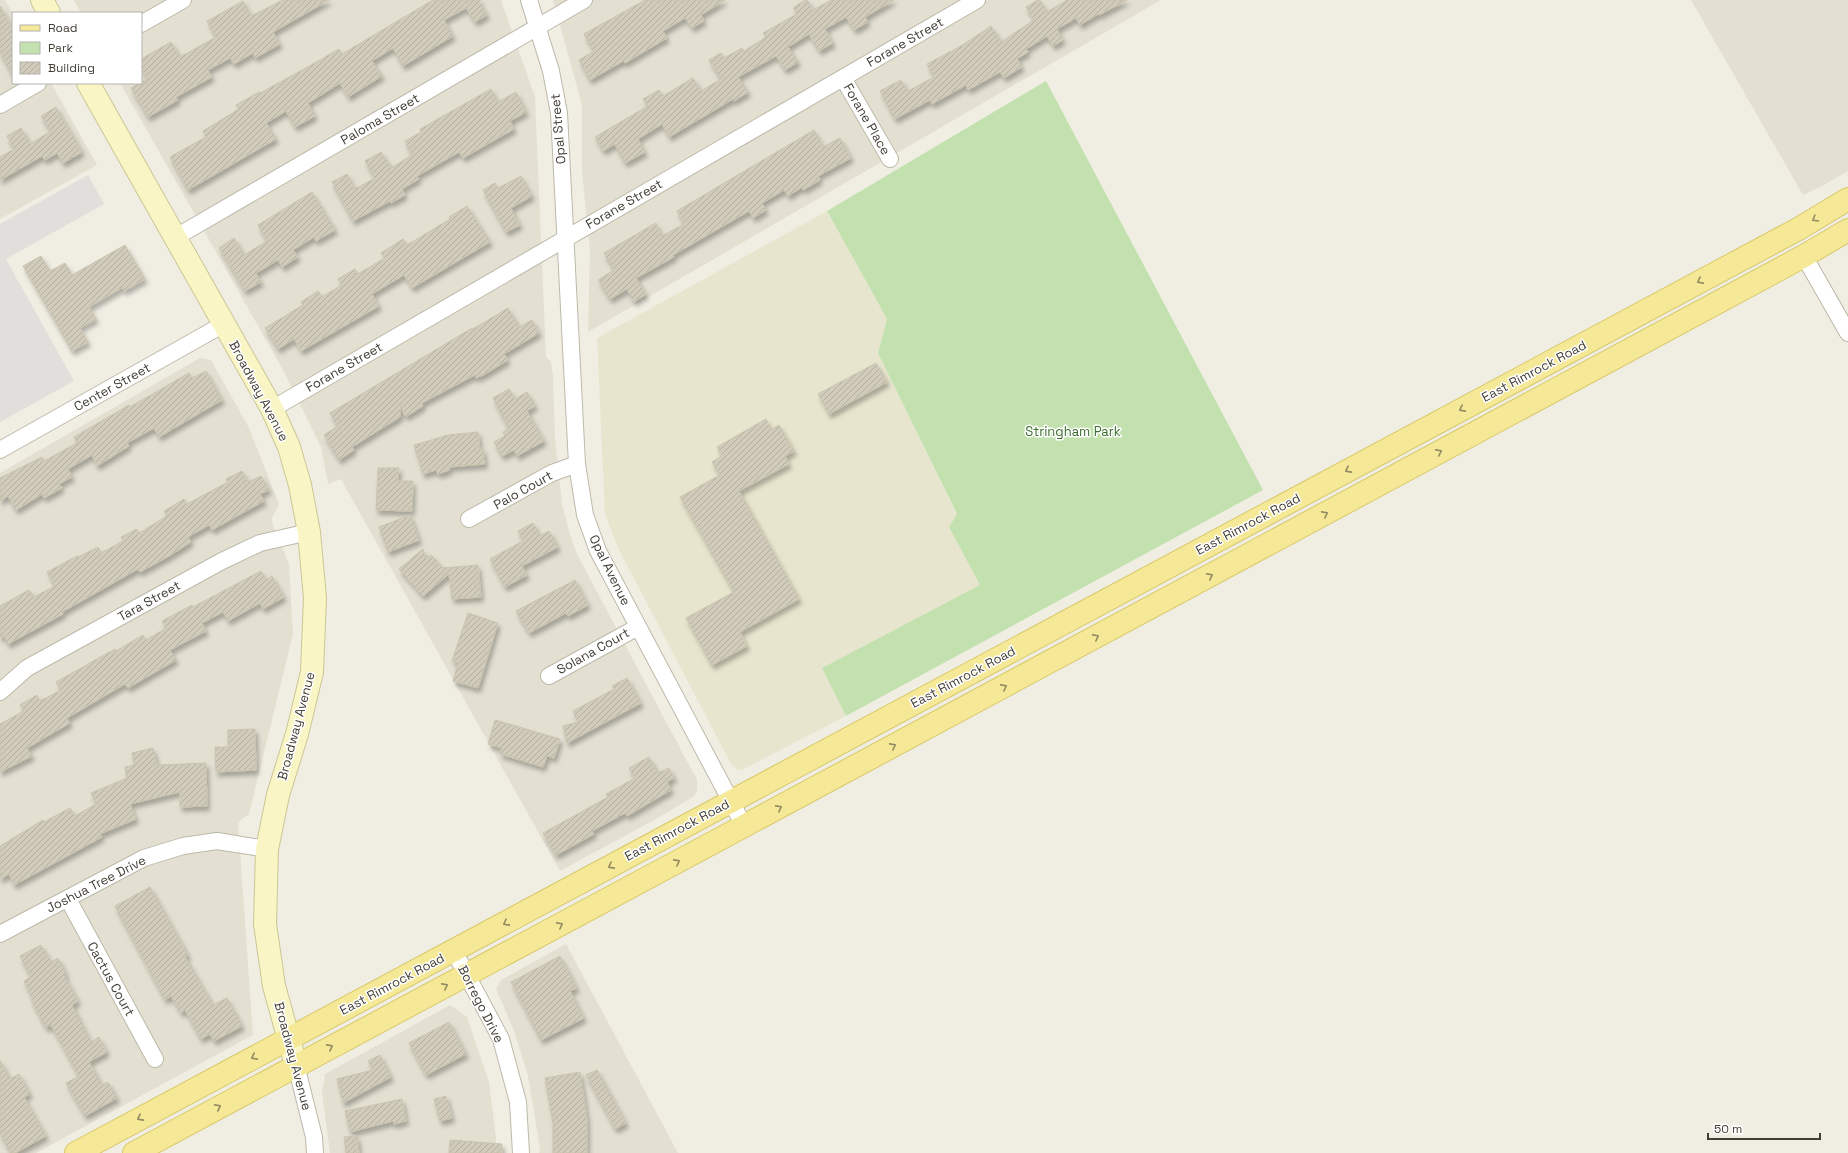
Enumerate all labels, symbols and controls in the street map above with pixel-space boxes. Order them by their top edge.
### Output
legend [12,12,142,84]
street label: Forane Street [864,13,946,71]
text: Road [48,20,77,36]
text: Park [48,40,73,56]
text: Building [48,60,95,76]
street label: Forane Place [840,80,894,158]
street label: Paloma Street [338,90,422,148]
street label: Opal Street [546,93,570,165]
street label: Forane Street [583,175,665,233]
one-way arrow [1811,215,1819,222]
one-way arrow [1697,277,1704,284]
street label: East Rimrock Road [1479,336,1589,406]
street label: Broadway Avenue [225,338,293,444]
street label: Forane Street [303,338,385,396]
street label: Center Street [71,359,153,415]
one-way arrow [1459,404,1467,412]
park label: Stringham Park [1025,423,1121,440]
one-way arrow [1435,449,1442,457]
one-way arrow [1345,466,1352,473]
street label: Palo Court [490,467,556,513]
street label: East Rimrock Road [1193,489,1303,559]
one-way arrow [1321,511,1328,519]
street label: Opal Avenue [586,532,634,608]
one-way arrow [1206,573,1214,580]
street label: Tara Street [115,577,183,625]
street label: Solana Court [554,624,632,678]
one-way arrow [1092,635,1099,642]
street label: East Rimrock Road [908,642,1018,712]
street label: Broadway Avenue [273,670,319,782]
one-way arrow [999,684,1007,692]
one-way arrow [889,744,896,751]
street label: East Rimrock Road [622,795,732,865]
one-way arrow [775,805,782,813]
street label: Joshua Tree Drive [43,852,149,916]
one-way arrow [673,860,680,867]
one-way arrow [608,862,615,869]
one-way arrow [503,918,510,926]
one-way arrow [556,922,563,929]
street label: Cactus Court [84,939,138,1019]
street label: East Rimrock Road [337,949,447,1019]
street label: Borrego Drive [454,962,508,1046]
one-way arrow [441,983,448,991]
street label: Broadway Avenue [270,1000,316,1112]
one-way arrow [326,1044,333,1052]
one-way arrow [251,1052,258,1059]
one-way arrow [214,1105,221,1112]
one-way arrow [137,1114,144,1121]
scale bar [1708,1115,1820,1141]
text: 50 m [1714,1121,1742,1137]

